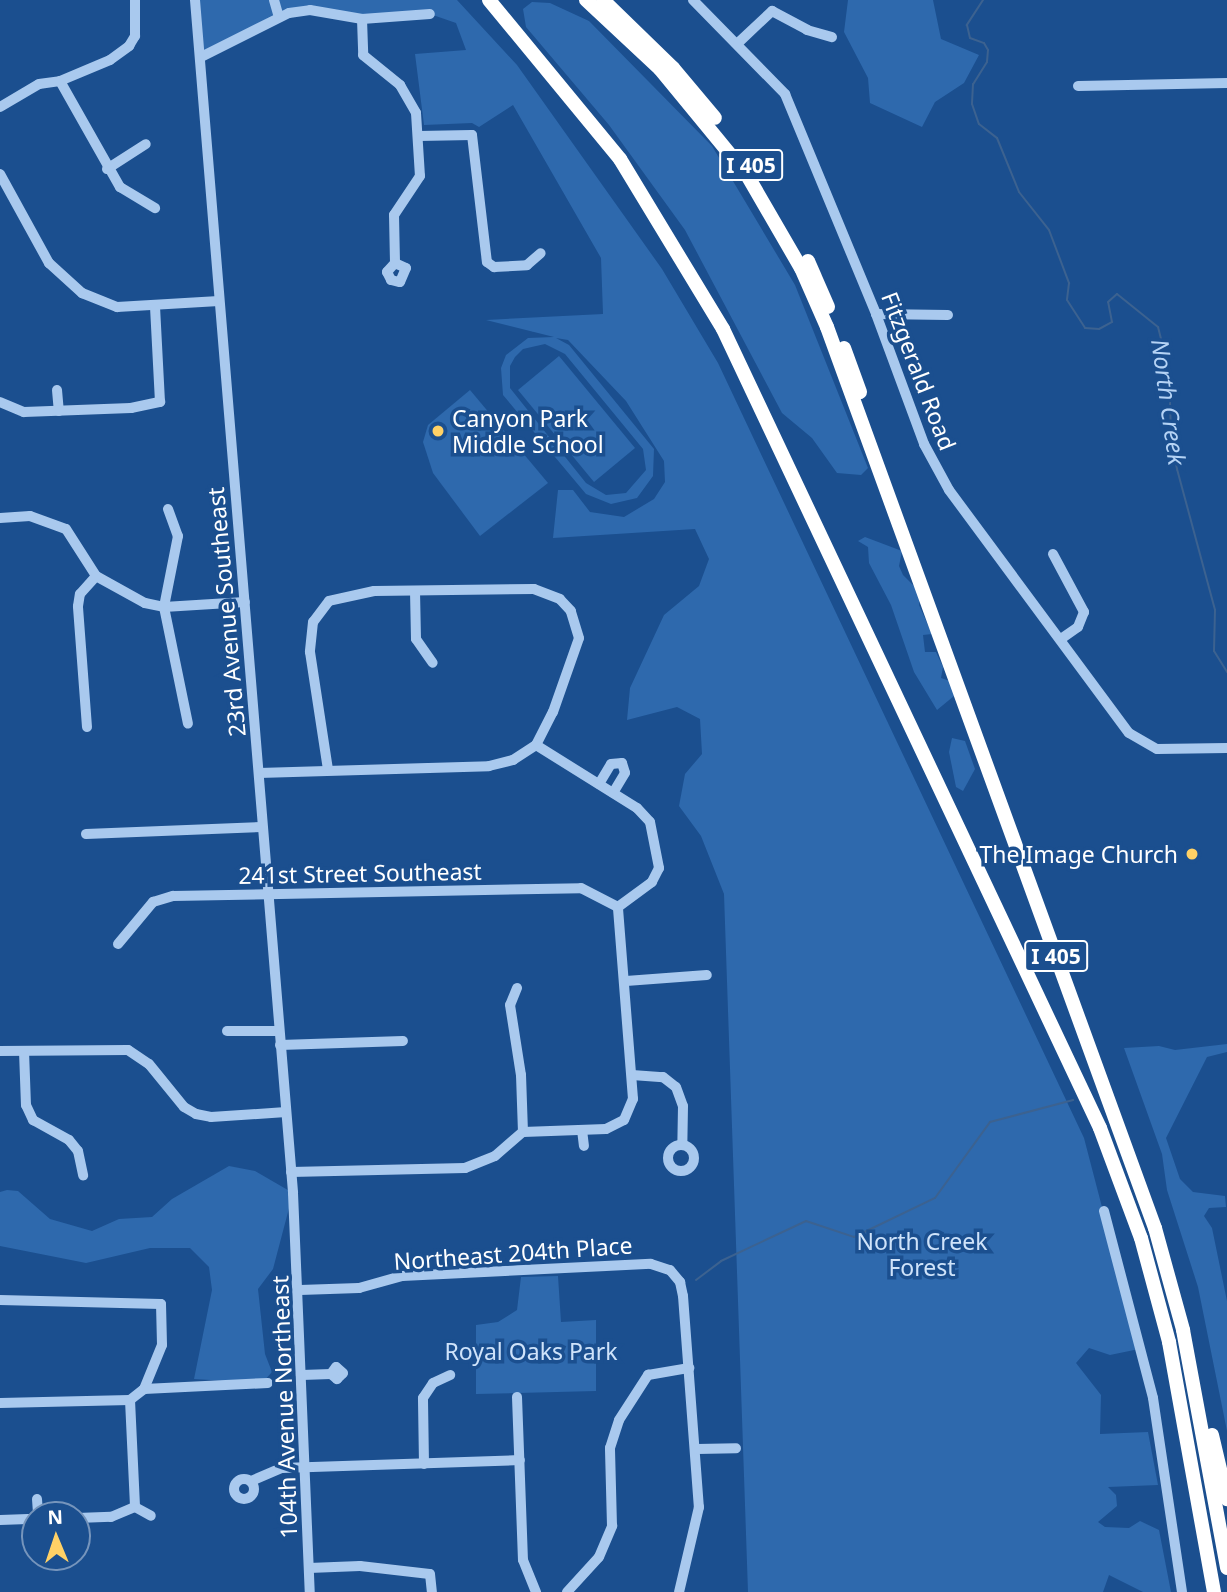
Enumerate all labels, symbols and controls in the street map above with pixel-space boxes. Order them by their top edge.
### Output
road number: I 405 [718,148,784,182]
street label: Fitzgerald Road [876,288,962,454]
water label: North Creek [1146,337,1192,467]
place label: Canyon Park Middle School [452,404,604,458]
marker: Canyon Park Middle School [430,423,446,439]
street label: 23rd Avenue Southeast [201,486,251,738]
place label: The Image Church [979,840,1178,868]
marker: The Image Church [1184,846,1200,862]
street label: 241st Street Southeast [238,857,482,889]
road number: I 405 [1023,939,1089,974]
park label: North Creek Forest [856,1227,988,1281]
street label: Northeast 204th Place [393,1231,633,1275]
street label: 104th Avenue Northeast [266,1275,302,1539]
park label: Royal Oaks Park [444,1337,618,1365]
north arrow [21,1501,91,1571]
text: N [47,1504,64,1530]

